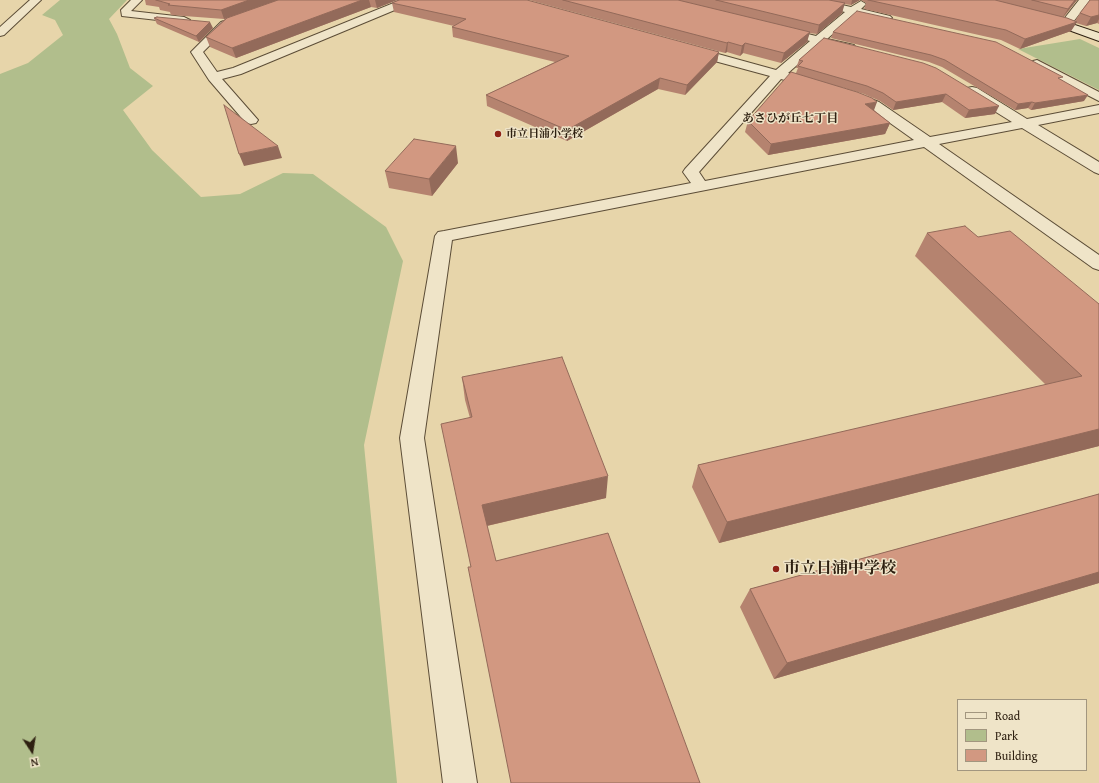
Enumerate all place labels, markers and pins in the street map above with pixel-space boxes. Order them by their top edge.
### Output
place label: 市立日浦小学校 [506,127,583,141]
marker: 市立日浦小学校 [493,129,503,139]
place label: 市立日浦中学校 [784,559,896,579]
marker: 市立日浦中学校 [771,564,781,574]

